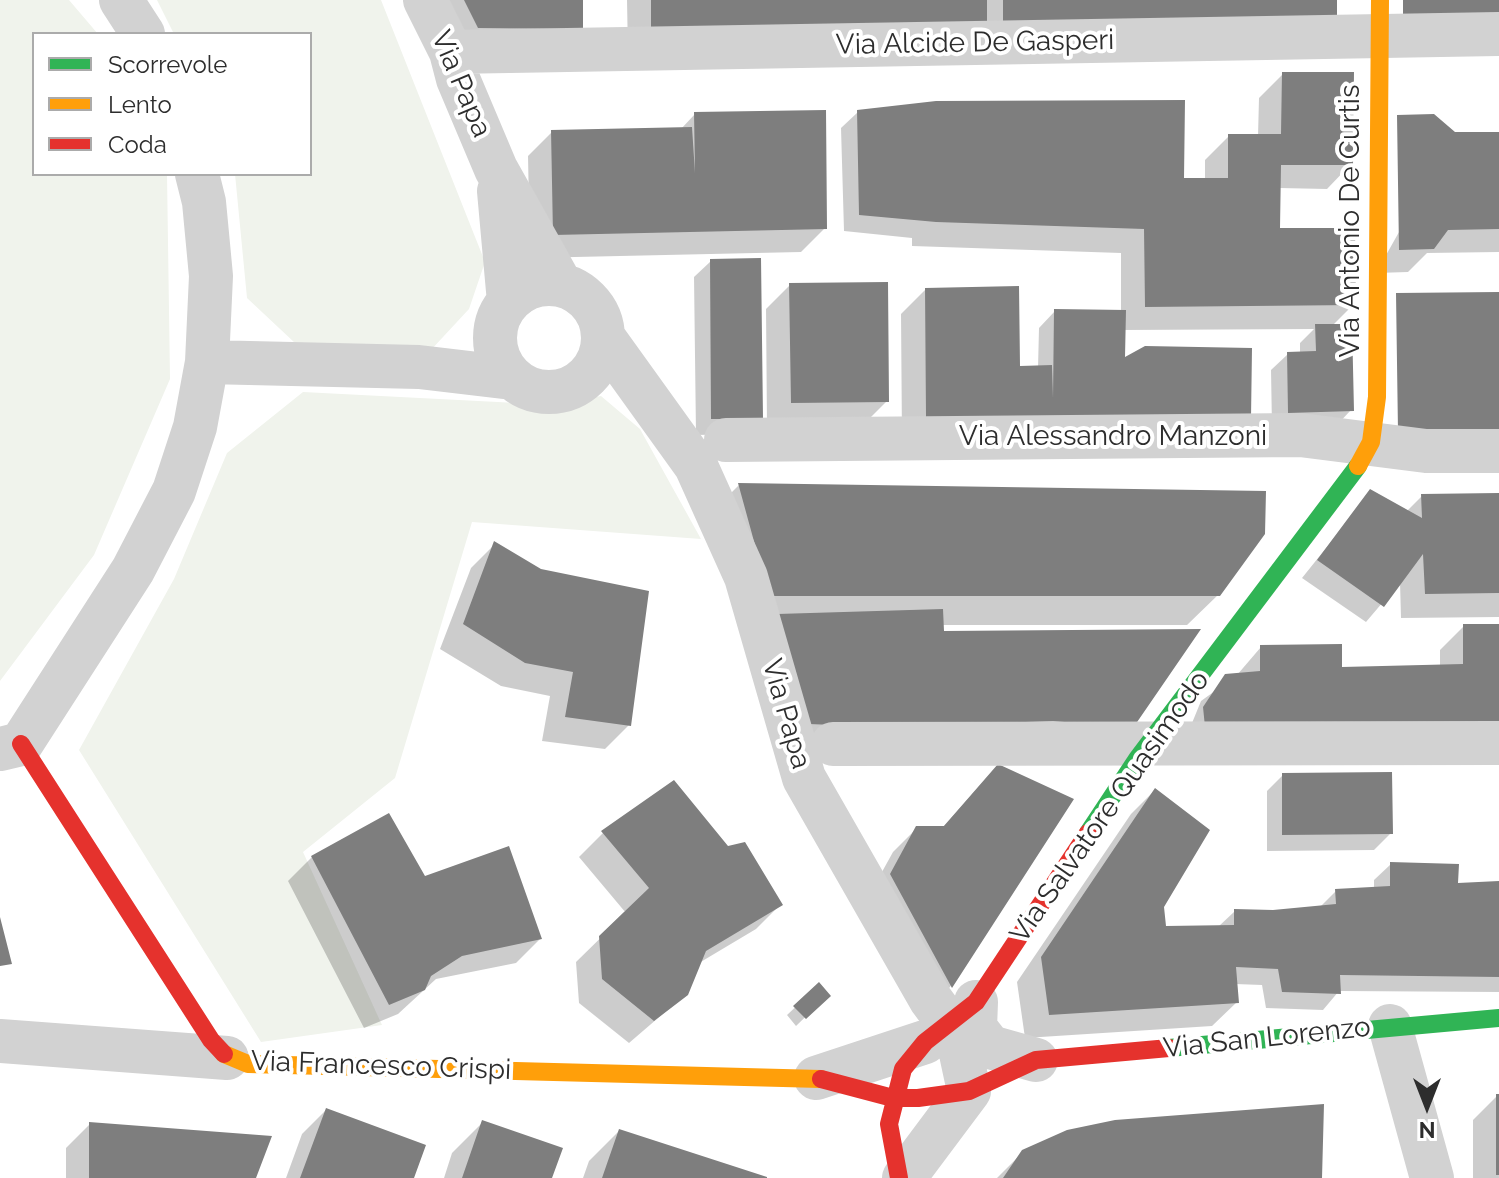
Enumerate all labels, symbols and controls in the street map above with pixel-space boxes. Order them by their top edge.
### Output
street label: Via Alcide De Gasperi [835,24,1115,62]
street label: Via Papa [424,26,498,142]
legend [32,32,312,176]
text: Scorrevole [108,50,227,79]
street label: Via Antonio De Curtis [1334,85,1368,357]
text: Lento [108,90,172,119]
text: Coda [108,130,167,159]
street label: Via Alessandro Manzoni [959,420,1267,454]
street label: Via Papa [754,655,818,773]
street label: Via Salvatore Quasimodo [1003,665,1217,949]
street label: Via San Lorenzo [1162,1010,1372,1066]
street label: Via Francesco Crispi [250,1045,512,1087]
north arrow [1387,1066,1467,1146]
text: N [1419,1117,1435,1143]

